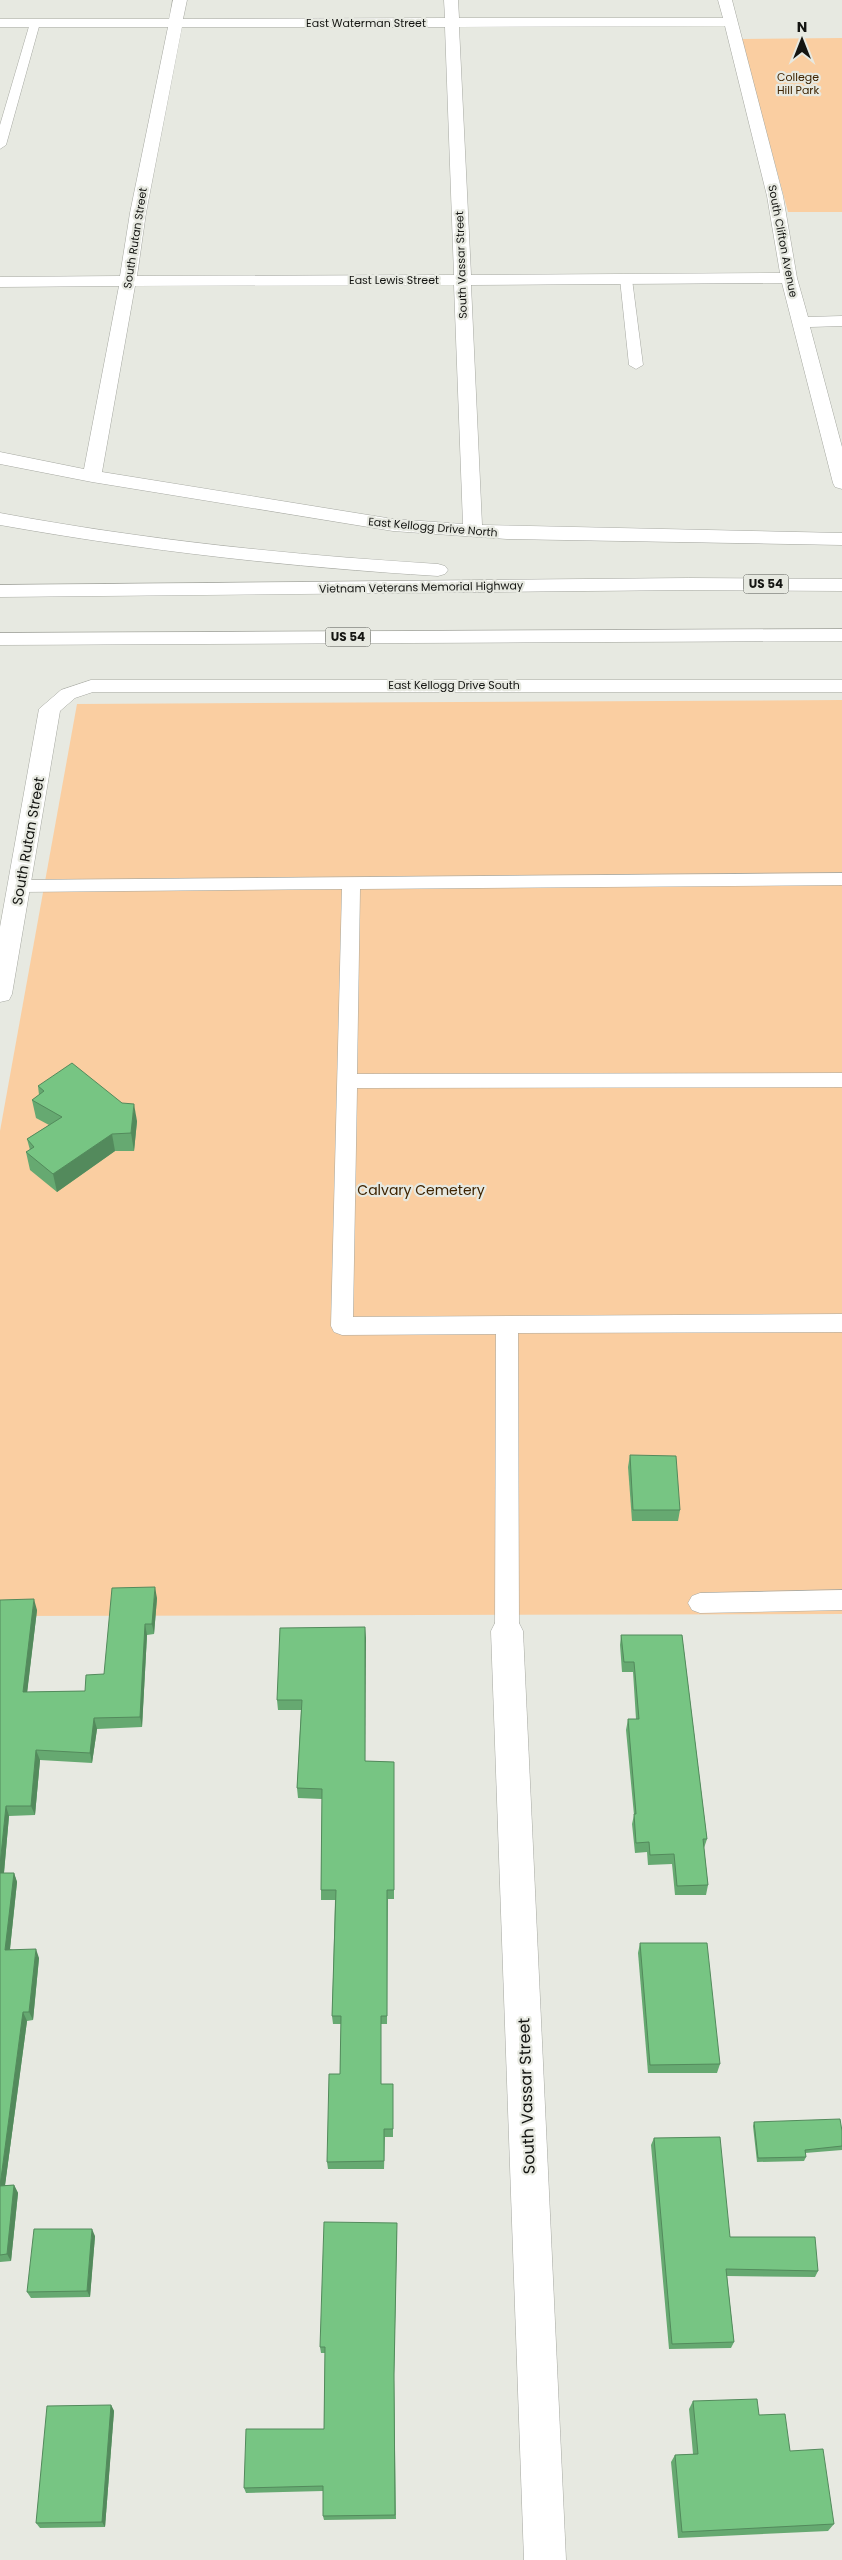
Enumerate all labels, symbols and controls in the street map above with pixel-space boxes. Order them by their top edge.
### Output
street label: East Waterman Street [306,15,426,31]
north arrow [777,15,827,65]
text: N [797,17,807,37]
park label: College Hill Park [777,69,819,98]
street label: South Clifton Avenue [764,183,802,299]
street label: South Rutan Street [119,186,151,290]
street label: South Vassar Street [451,211,471,319]
street label: East Lewis Street [349,272,439,288]
street label: East Kellogg Drive North [368,513,498,541]
road number: US 54 [744,574,788,594]
street label: Vietnam Veterans Memorial Highway [319,577,524,597]
road number: US 54 [326,628,370,646]
street label: East Kellogg Drive South [388,677,520,693]
street label: South Rutan Street [7,775,49,907]
park label: Calvary Cemetery [357,1180,485,1200]
street label: South Vassar Street [512,2017,541,2175]

